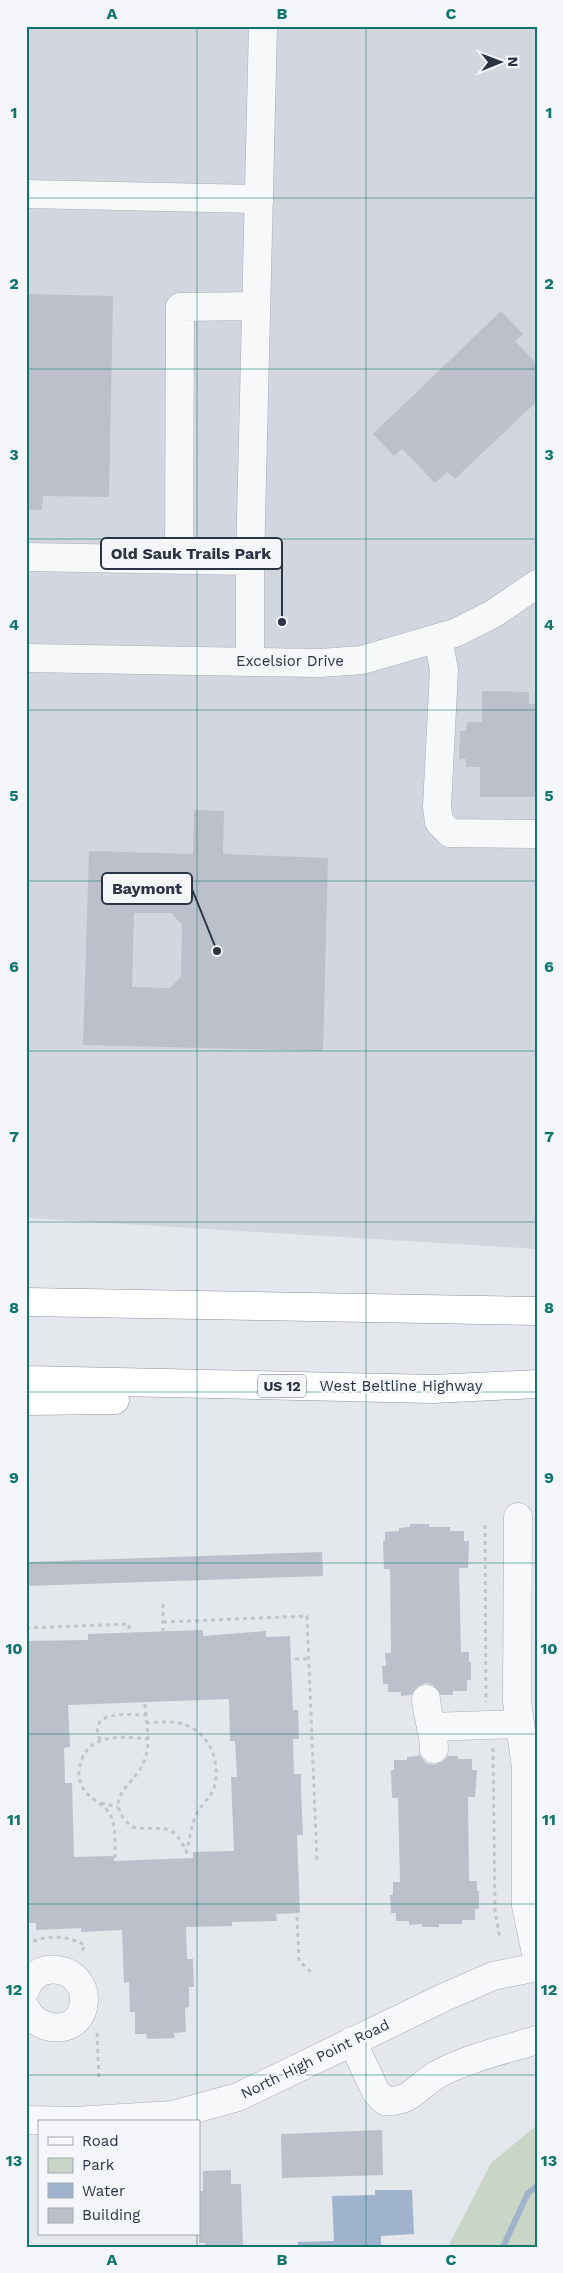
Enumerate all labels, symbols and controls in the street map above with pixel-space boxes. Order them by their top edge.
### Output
text: A [107,4,118,23]
text: B [277,4,288,23]
text: C [446,4,457,23]
north arrow [476,38,526,88]
text: N [505,56,521,67]
text: 1 [11,103,17,122]
text: 1 [546,103,552,122]
text: 2 [9,274,19,293]
text: 2 [544,274,554,293]
text: 3 [9,445,19,464]
text: 3 [544,445,554,464]
callout: Old Sauk Trails Park [101,538,282,569]
text: Old Sauk Trails Park [111,544,271,563]
text: 4 [9,615,19,634]
text: 4 [544,615,554,634]
street label: Excelsior Drive [236,652,344,670]
text: 5 [9,786,19,805]
text: 5 [544,786,554,805]
callout: Baymont [102,873,192,904]
text: Baymont [112,879,182,898]
text: 6 [9,957,19,976]
text: 6 [544,957,554,976]
text: 7 [9,1127,19,1146]
text: 7 [544,1127,554,1146]
text: 8 [9,1298,19,1317]
text: 8 [544,1298,554,1317]
road number: US 12 [258,1374,306,1398]
street label: West Beltline Highway [320,1377,483,1395]
text: 9 [9,1468,19,1487]
text: 9 [544,1468,554,1487]
text: 10 [5,1639,23,1658]
text: 10 [540,1639,558,1658]
text: 11 [7,1810,21,1829]
text: 11 [542,1810,556,1829]
text: 12 [6,1980,22,1999]
text: 12 [541,1980,557,1999]
street label: North High Point Road [238,2015,392,2103]
legend [38,2120,200,2236]
text: Road [82,2132,119,2150]
text: 13 [6,2151,22,2170]
text: 13 [541,2151,557,2170]
text: Park [82,2156,115,2174]
text: Water [82,2182,125,2200]
text: Building [82,2206,140,2224]
text: A [107,2250,118,2269]
text: B [277,2250,288,2269]
text: C [446,2250,457,2269]

